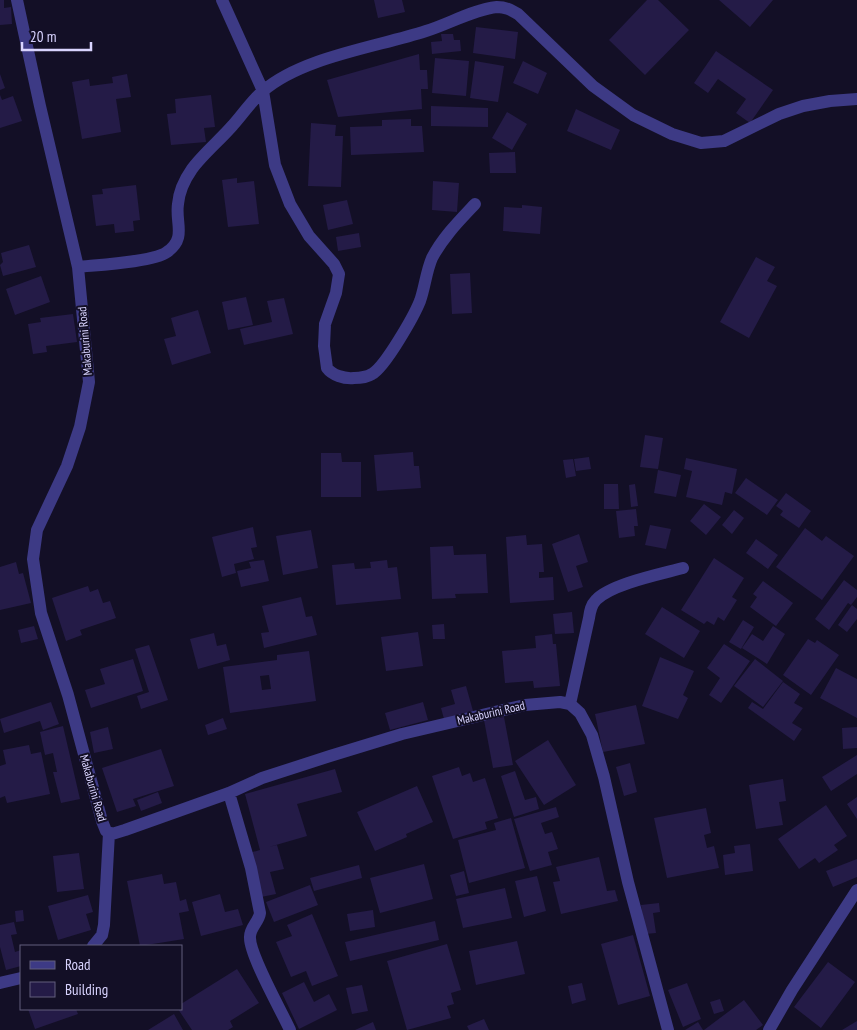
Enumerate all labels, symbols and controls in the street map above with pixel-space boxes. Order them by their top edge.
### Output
scale bar [22,20,91,52]
text: 20 m [30,27,56,46]
street label: Makaburini Road [74,306,95,376]
street label: Makaburini Road [456,697,526,728]
street label: Makaburini Road [77,753,110,823]
legend [20,945,182,1010]
text: Road [65,955,91,974]
text: Building [65,980,108,999]

